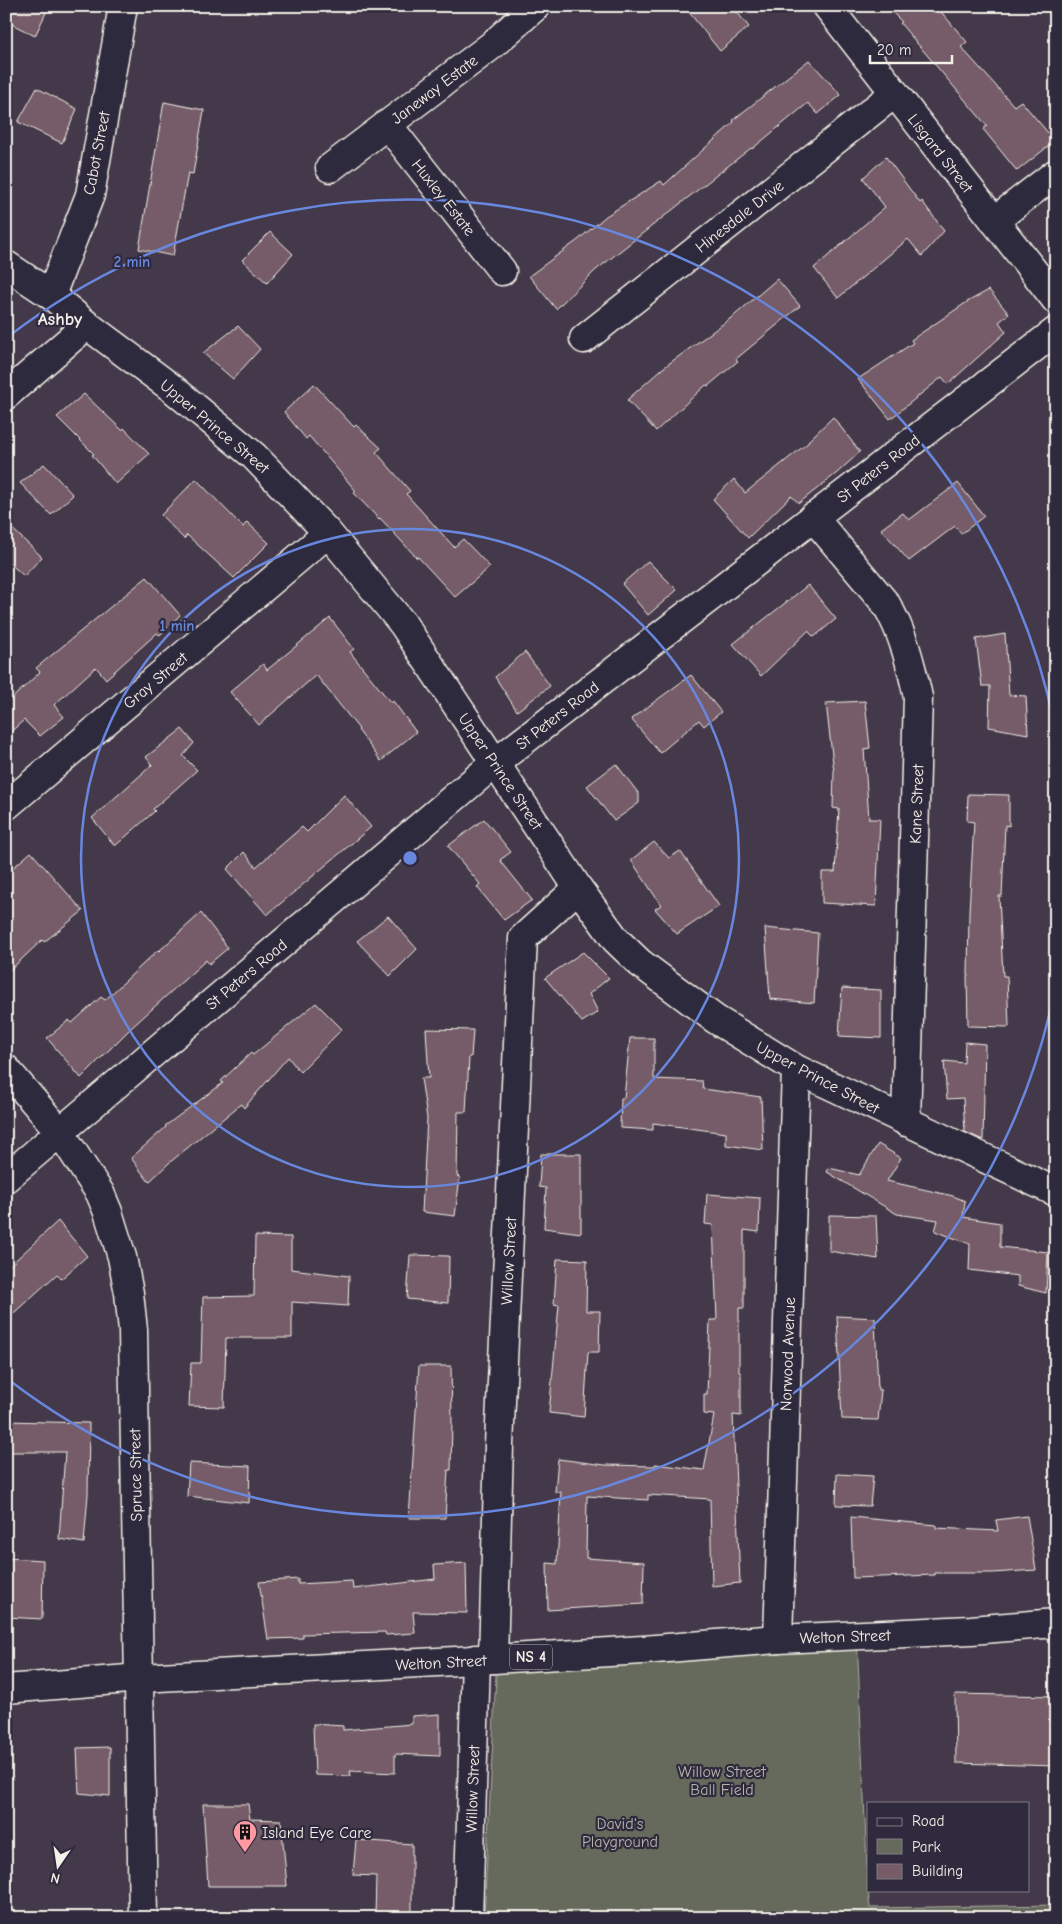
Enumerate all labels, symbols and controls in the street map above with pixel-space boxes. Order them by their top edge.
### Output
scale bar [870,32,952,64]
text: 20 m [877,41,911,59]
street label: Janeway Estate [388,52,481,128]
street label: Cabot Street [80,109,114,197]
street label: Lisgard Street [904,111,977,197]
street label: Huxley Estate [408,156,479,239]
street label: Hinesdale Drive [692,177,787,257]
text: 2 min [114,253,150,271]
district label: Ashby [38,309,83,330]
street label: Upper Prince Street [156,376,273,478]
street label: St Peters Road [834,431,924,507]
text: 1 min [160,617,194,635]
street label: Gray Street [120,648,192,713]
street label: St Peters Road [513,678,603,754]
street label: Upper Prince Street [454,710,546,834]
street label: Kane Street [907,764,927,844]
centre of rings [401,849,419,867]
street label: St Peters Road [203,936,291,1014]
street label: Upper Prince Street [753,1038,882,1118]
street label: Willow Street [498,1216,520,1305]
street label: Norwood Avenue [777,1297,799,1411]
street label: Spruce Street [126,1428,146,1522]
street label: Welton Street [799,1626,891,1648]
road number: NS 4 [510,1644,552,1670]
street label: Welton Street [395,1652,487,1674]
street label: Willow Street [462,1744,484,1833]
park label: Willow Street Ball Field [678,1763,766,1799]
legend [867,1802,1030,1892]
text: Road [912,1812,944,1830]
park label: David's Playground [582,1815,658,1851]
building icon: Island Eye Care [232,1819,258,1853]
place label: Island Eye Care [262,1824,371,1842]
text: Park [912,1838,941,1856]
north arrow [32,1842,82,1892]
text: Building [912,1862,963,1880]
text: N [49,1869,62,1887]

